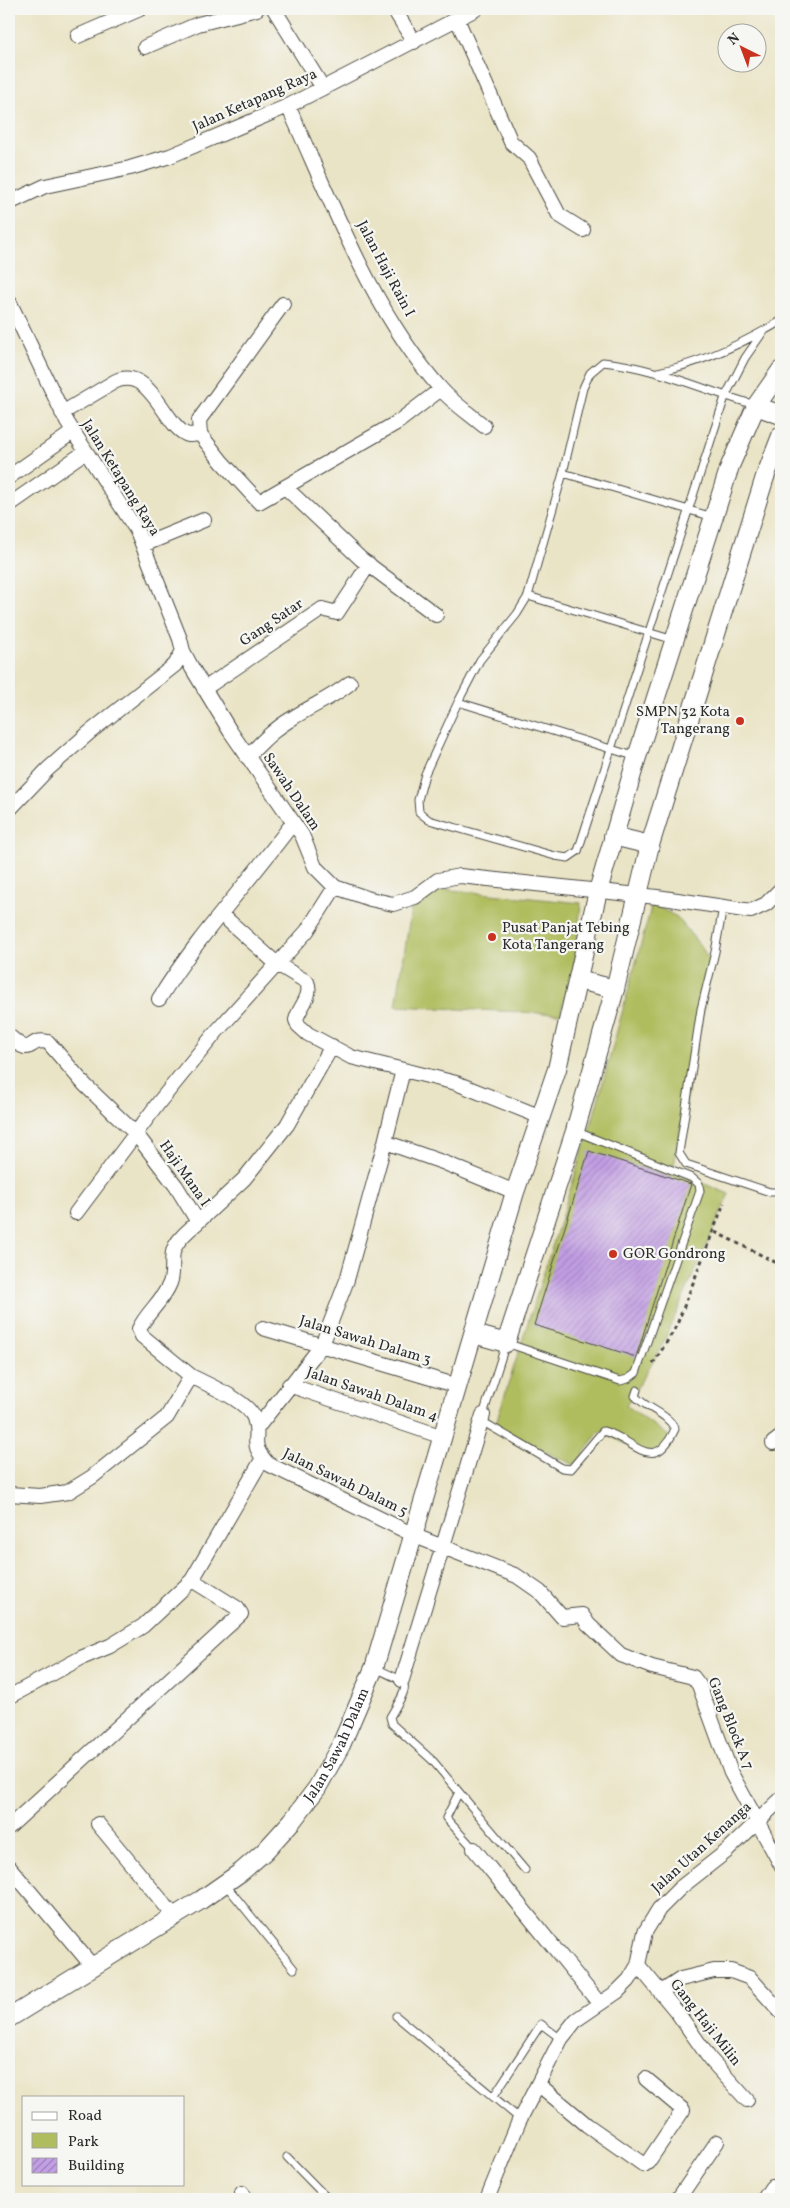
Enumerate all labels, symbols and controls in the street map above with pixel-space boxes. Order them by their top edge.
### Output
north arrow [718,22,768,72]
text: N [724,29,744,50]
street label: Jalan Ketapang Raya [189,64,321,138]
street label: Jalan Haji Rain I [351,217,419,321]
street label: Jalan Ketapang Raya [76,415,164,541]
street label: Gang Satar [236,594,308,652]
place label: SMPN 32 Kota Tangerang [636,702,730,740]
marker: SMPN 32 Kota Tangerang [734,715,746,727]
street label: Sawah Dalam [257,749,325,835]
place label: Pusat Panjat Tebing Kota Tangerang [502,918,630,956]
marker: Pusat Panjat Tebing Kota Tangerang [486,931,498,943]
street label: Haji Mana I [153,1137,215,1211]
place label: GOR Gondrong [623,1244,726,1265]
marker: GOR Gondrong [607,1248,619,1260]
street label: Jalan Sawah Dalam 3 [296,1311,434,1371]
street label: Jalan Sawah Dalam 4 [303,1363,441,1427]
street label: Jalan Sawah Dalam 5 [279,1444,411,1522]
street label: Gang Block A 7 [702,1675,758,1773]
street label: Jalan Sawah Dalam [299,1685,375,1807]
street label: Jalan Utan Kenanga [647,1797,757,1899]
street label: Gang Haji Milin [664,1975,746,2071]
legend [22,2096,185,2186]
text: Road [68,2106,102,2127]
text: Park [68,2132,99,2153]
text: Building [68,2156,125,2177]

